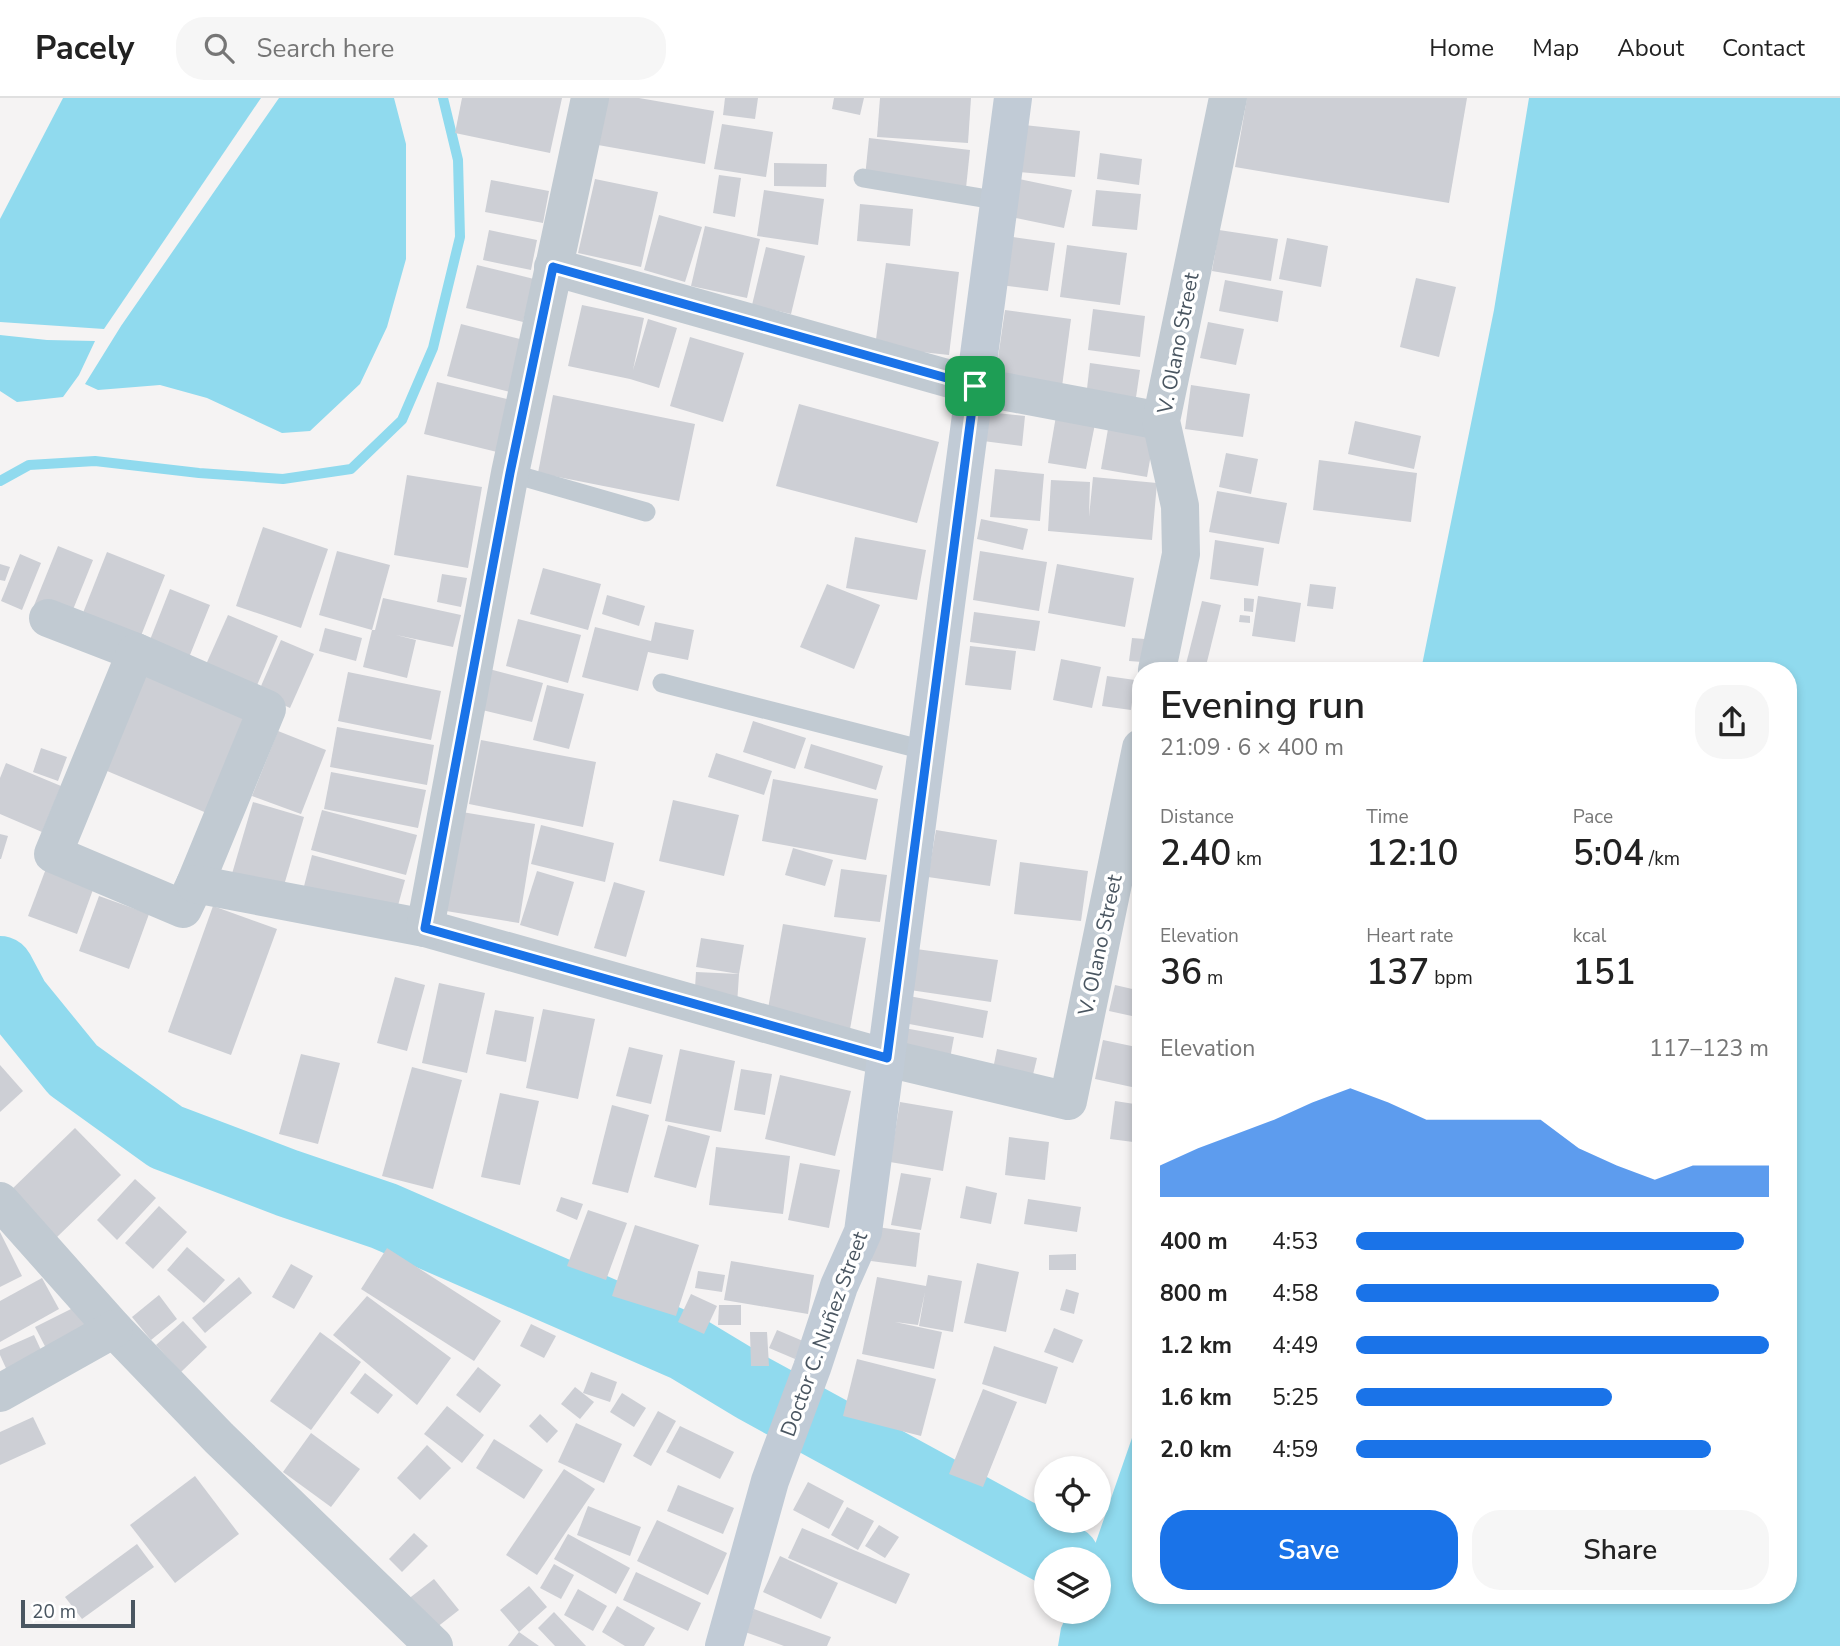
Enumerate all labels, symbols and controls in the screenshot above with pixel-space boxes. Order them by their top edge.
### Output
search box [176,17,666,80]
text: Pacely [35,26,134,71]
icon: search [200,29,238,67]
text: Search here [256,31,394,66]
text: Home [1429,32,1494,64]
text: Map [1532,32,1579,64]
text: About [1617,32,1684,64]
text: Contact [1722,32,1805,64]
street label: V. Olano Street [1150,269,1206,417]
pin [945,356,1005,416]
icon: arrive [956,367,994,405]
text: Evening run [1160,680,1365,731]
button: share [1695,685,1769,759]
text: 21:09 · 6 × 400 m [1160,732,1344,763]
text: Distance [1160,804,1234,830]
text: Time [1366,804,1409,830]
text: Pace [1573,804,1613,830]
text: 2.40 [1160,830,1231,877]
text: 12:10 [1366,830,1459,877]
text: 5:04 [1573,830,1644,877]
text: km [1231,846,1262,872]
text: /km [1644,846,1680,872]
street label: V. Olano Street [1071,871,1129,1019]
text: Elevation [1160,923,1239,949]
text: Heart rate [1366,923,1453,949]
text: kcal [1573,923,1606,949]
text: 36 [1160,949,1202,996]
text: 137 [1366,949,1429,996]
text: 151 [1573,949,1636,996]
text: m [1202,965,1223,991]
text: bpm [1429,965,1473,991]
text: Elevation [1160,1033,1255,1064]
text: 117–123 m [1649,1033,1769,1064]
text: 400 m [1160,1226,1228,1257]
text: 4:53 [1272,1226,1319,1257]
street label: Doctor C. Nuñez Street [774,1227,874,1440]
text: 800 m [1160,1278,1228,1309]
text: 4:58 [1272,1278,1319,1309]
text: 1.2 km [1160,1330,1232,1361]
text: 4:49 [1272,1330,1319,1361]
text: 1.6 km [1160,1382,1232,1413]
text: 5:25 [1272,1382,1319,1413]
text: 2.0 km [1160,1434,1232,1465]
text: 4:59 [1272,1434,1319,1465]
map controls [1034,1456,1111,1624]
button: locate [1034,1456,1111,1533]
button: Save [1160,1510,1458,1590]
button: Share [1472,1510,1769,1590]
button: layers [1034,1547,1111,1624]
scale bar [21,1597,135,1629]
text: 20 m [32,1599,76,1625]

